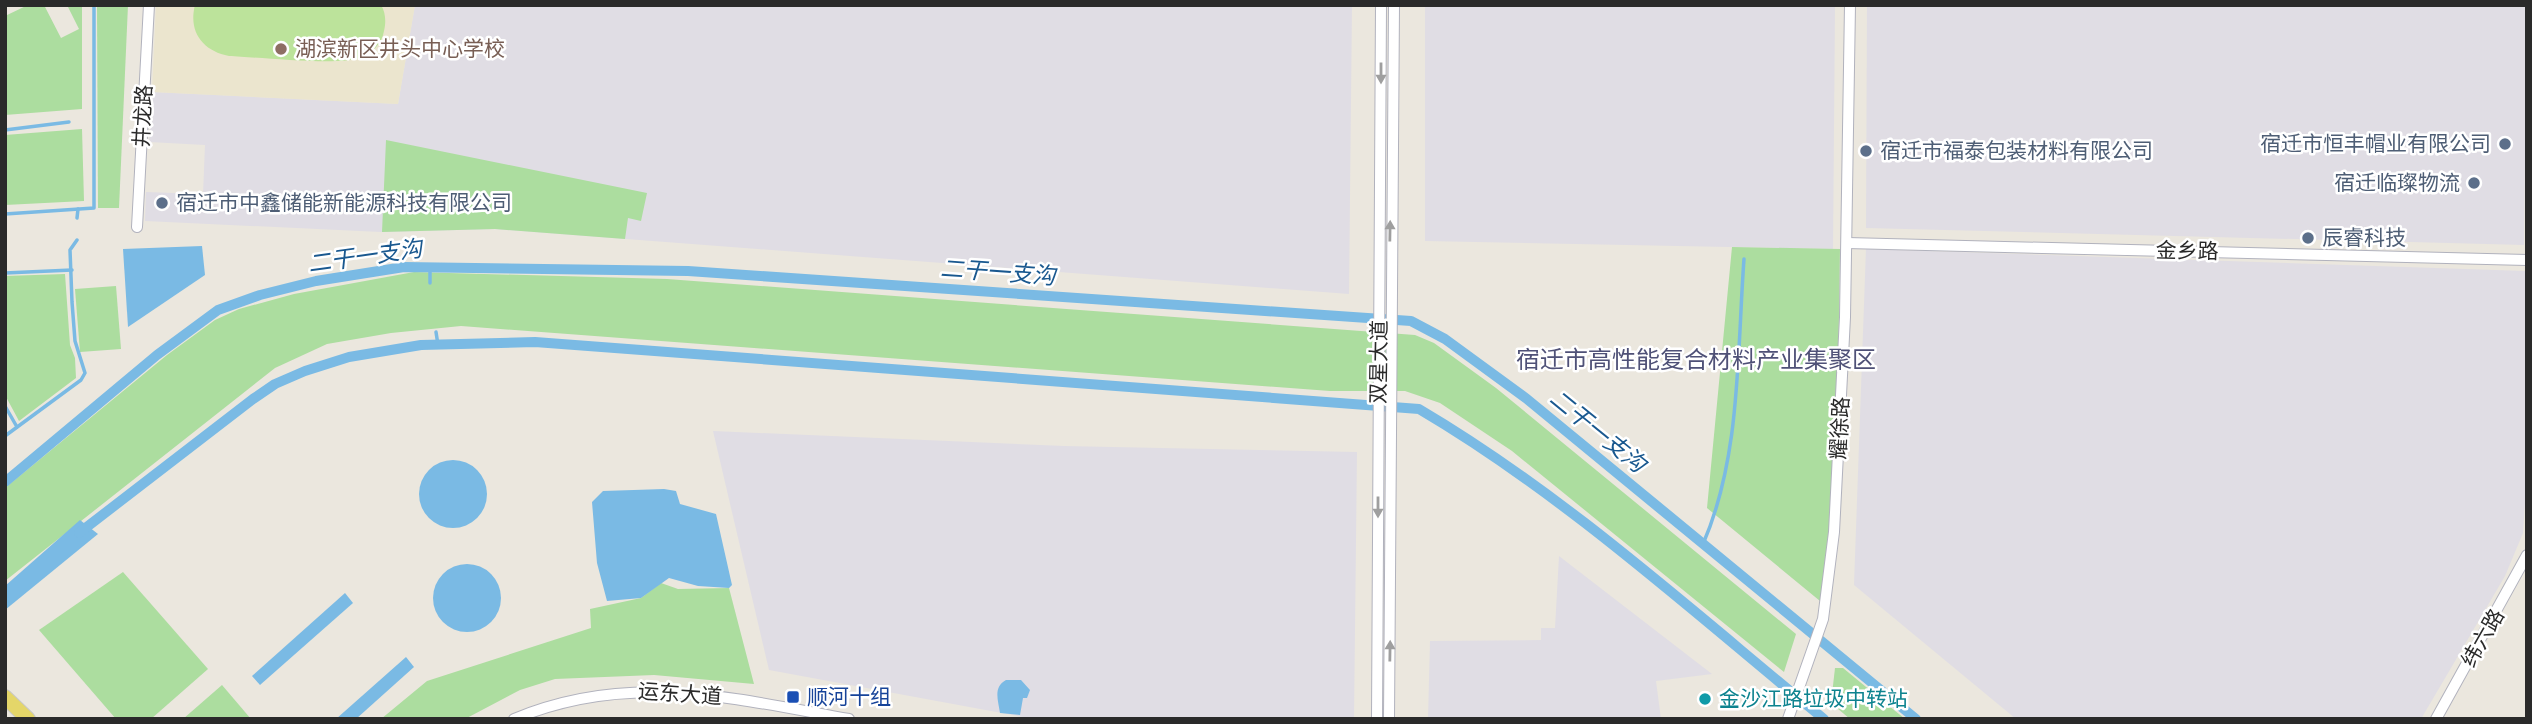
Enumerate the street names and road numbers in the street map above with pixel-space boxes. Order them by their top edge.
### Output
street label: 井龙路 [126,84,158,148]
street label: 金乡路 [2155,235,2219,265]
street label: 双星大道 [1363,320,1393,404]
street label: 耀徐路 [1823,396,1855,460]
street label: 纬六路 [2454,603,2510,672]
street label: 运东大道 [637,676,723,710]

